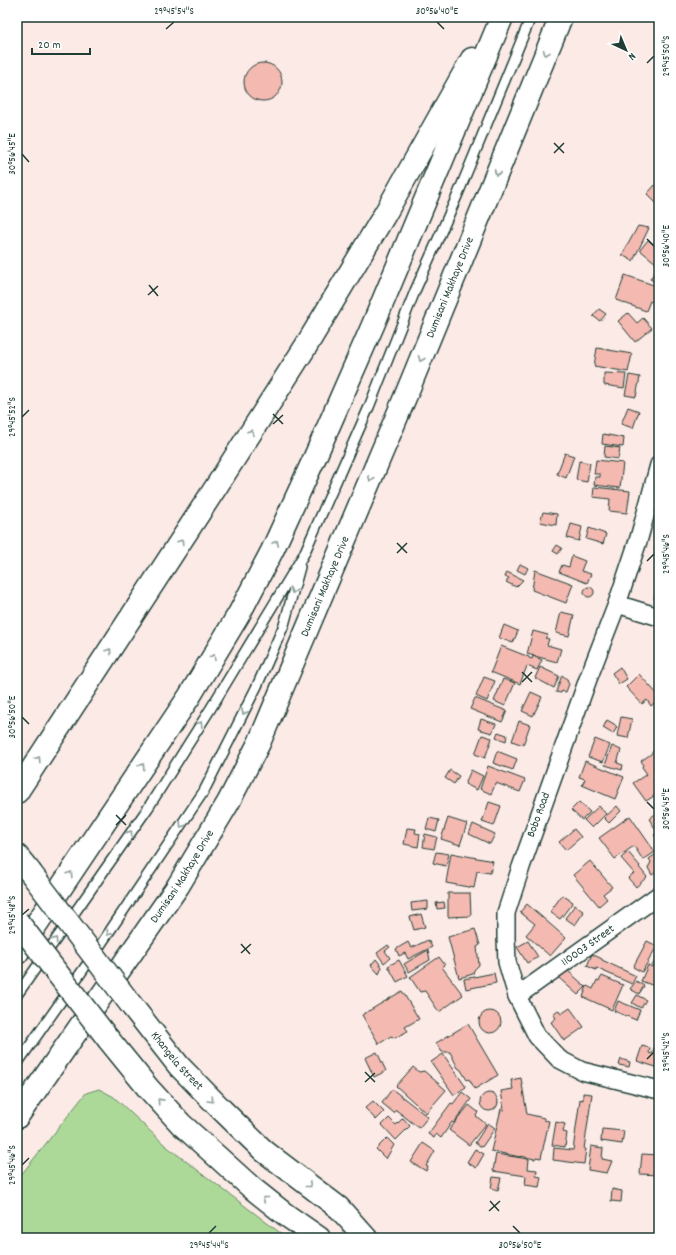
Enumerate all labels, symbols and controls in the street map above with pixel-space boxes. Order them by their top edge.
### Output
text: 29°45'54"S [154,5,194,19]
text: 30°56'40"E [416,5,459,19]
scale bar [32,30,90,56]
north arrow [606,30,646,70]
text: 29°45'50"S [660,36,674,76]
text: 20 m [38,37,61,54]
text: N [624,48,639,64]
one-way arrow [543,50,551,57]
text: 30°56'45"E [6,133,20,175]
one-way arrow [494,169,502,177]
text: 30°56'40"E [660,224,674,267]
street label: Dumisani Makhaye Drive [422,234,478,341]
one-way arrow [418,355,426,362]
text: 29°45'52"S [6,397,20,437]
one-way arrow [246,430,253,437]
one-way arrow [368,475,376,482]
street label: Dumisani Makhaye Drive [296,533,354,639]
text: 29°45'46"S [660,534,674,574]
one-way arrow [176,539,183,546]
one-way arrow [271,540,279,548]
one-way arrow [289,588,298,595]
one-way arrow [105,648,112,655]
one-way arrow [209,654,216,661]
text: 30°56'50"E [6,695,20,738]
one-way arrow [242,707,249,715]
one-way arrow [196,721,203,728]
one-way arrow [33,757,40,764]
one-way arrow [138,763,145,770]
text: 30°56'45"E [660,788,674,830]
street label: Bobo Road [523,790,555,840]
one-way arrow [179,821,187,828]
street label: Dumisani Makhaye Drive [146,826,218,927]
one-way arrow [125,830,133,837]
one-way arrow [65,871,73,878]
text: 29°45'48"S [6,895,20,935]
street label: 110003 Street [558,920,619,971]
one-way arrow [106,929,114,936]
one-way arrow [50,937,57,944]
street label: Khangela Street [147,1028,207,1095]
text: 29°45'42"S [660,1032,674,1072]
one-way arrow [207,1095,214,1103]
one-way arrow [157,1098,164,1106]
text: 29°45'46"S [6,1145,20,1185]
one-way arrow [304,1181,311,1188]
one-way arrow [263,1196,270,1203]
text: 29°45'44"S [189,1239,229,1253]
text: 30°56'50"E [499,1239,542,1253]

